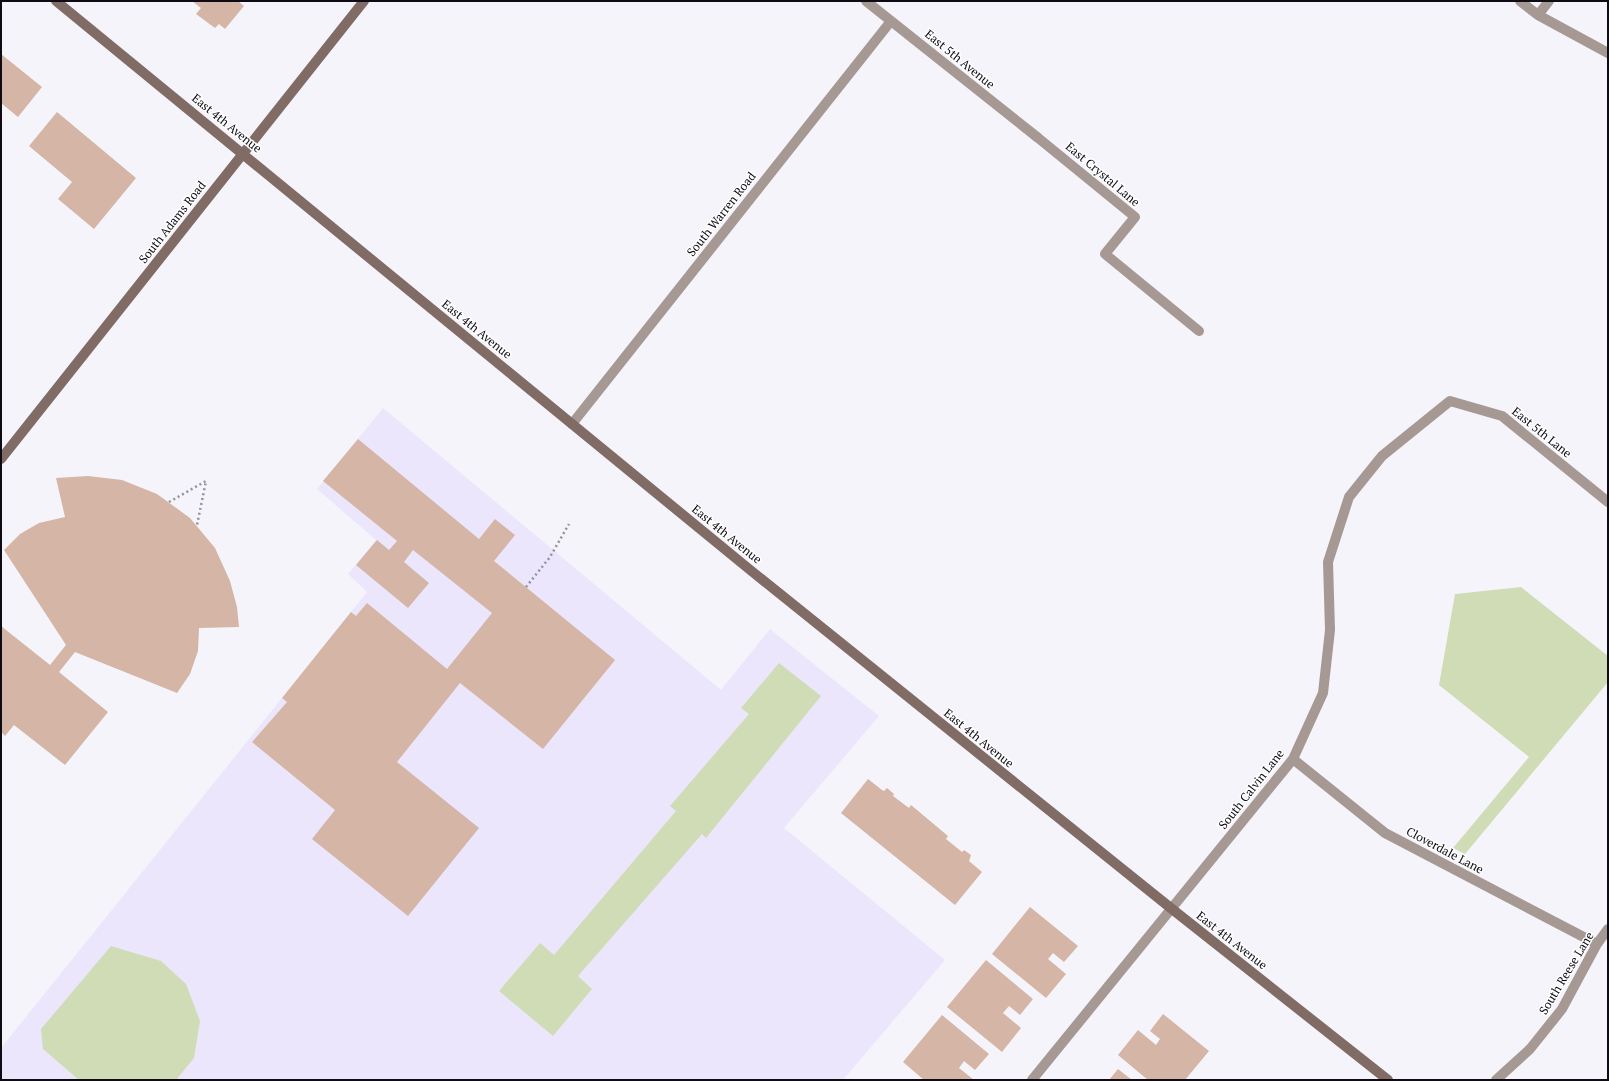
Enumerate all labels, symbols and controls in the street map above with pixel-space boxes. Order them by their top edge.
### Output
street label: East 5th Avenue [922,26,998,92]
street label: East 4th Avenue [189,90,265,156]
street label: East Crystal Lane [1063,139,1143,209]
street label: South Warren Road [683,169,759,259]
street label: South Adams Road [135,178,209,266]
street label: East 4th Avenue [439,296,515,362]
street label: East 5th Lane [1509,403,1575,461]
street label: East 4th Avenue [689,501,765,567]
street label: East 4th Avenue [941,705,1017,771]
street label: South Calvin Lane [1215,746,1287,832]
street label: Cloverdale Lane [1404,823,1486,877]
street label: East 4th Avenue [1194,908,1270,972]
street label: South Reese Lane [1535,929,1597,1017]

